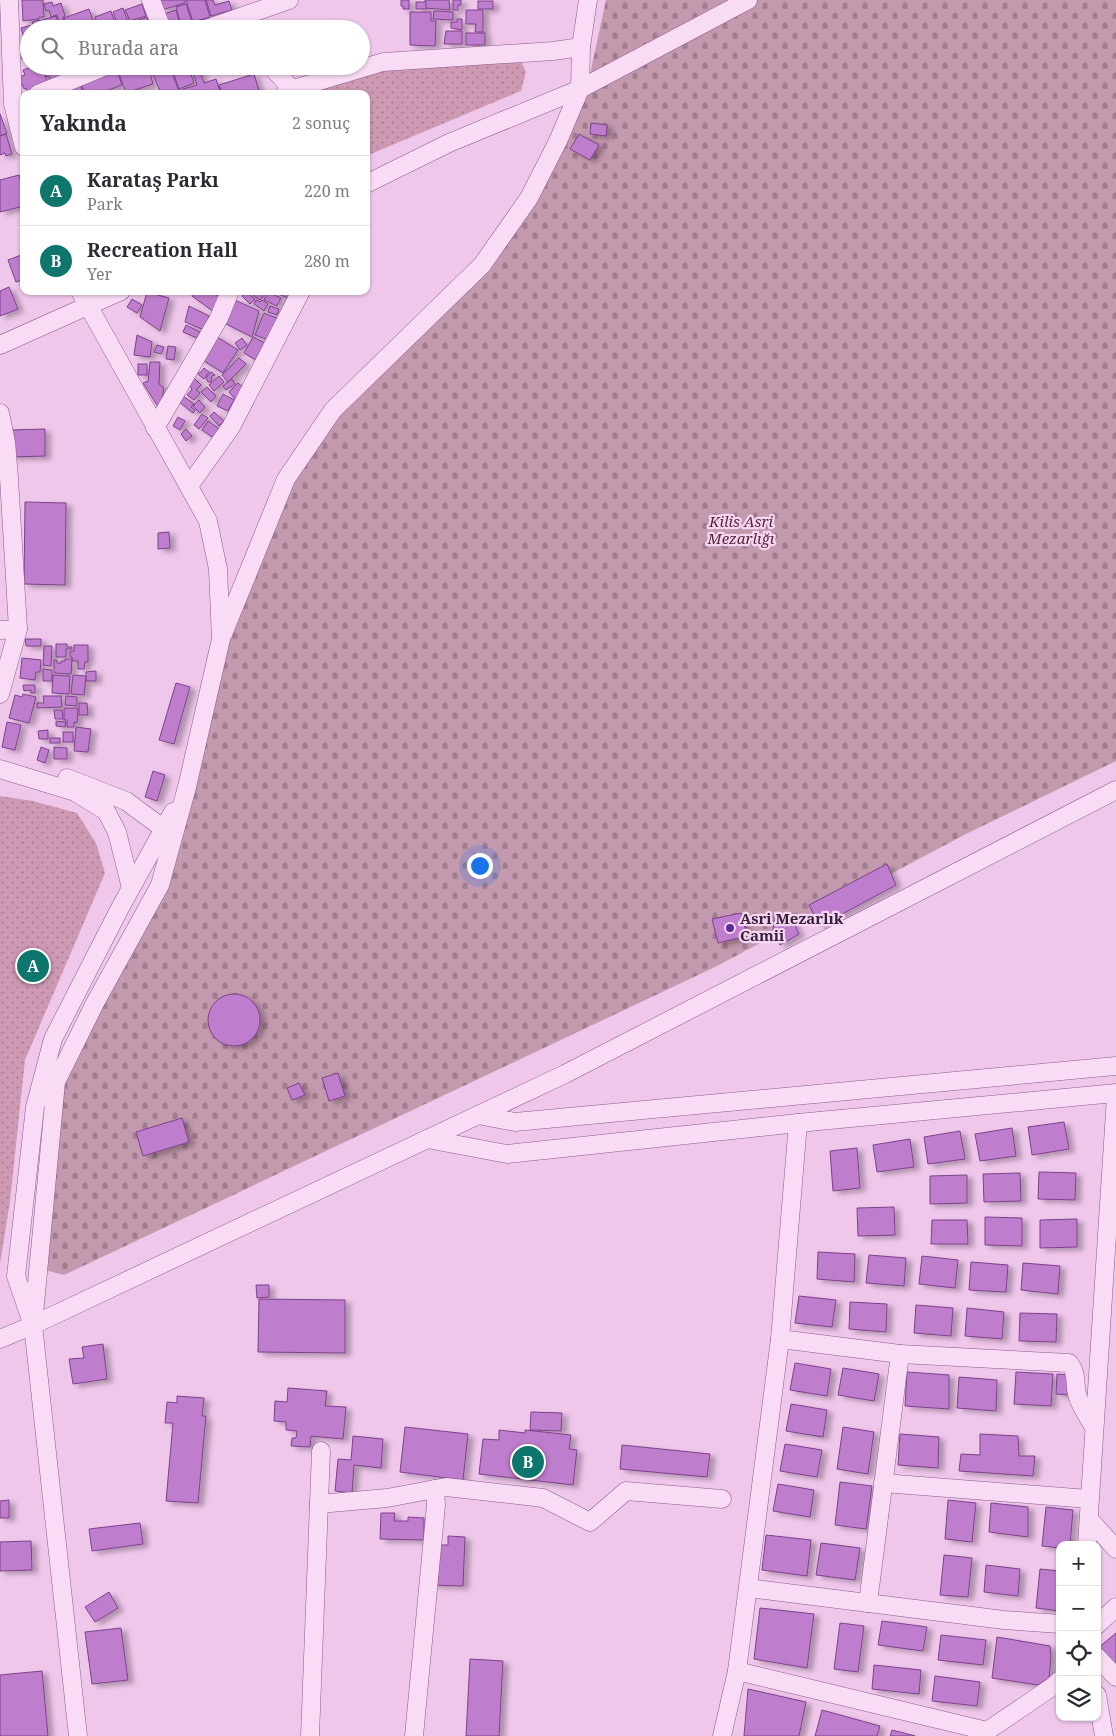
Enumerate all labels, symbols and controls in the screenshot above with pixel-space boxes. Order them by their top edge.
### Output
search box [20,20,370,75]
icon: search [38,34,66,62]
text: Burada ara [78,35,179,61]
text: Yakında [40,109,127,137]
text: 2 sonuç [292,112,350,134]
text: Karataş Parkı [87,167,219,193]
text: A [50,180,62,202]
text: 220 m [304,180,350,202]
text: Park [87,193,123,215]
text: Recreation Hall [87,237,238,263]
text: B [51,250,61,272]
text: 280 m [304,250,350,272]
text: Yer [87,263,112,285]
park label: Kilis Asri Mezarlığı [707,511,775,548]
your location [467,853,493,879]
place label: Asri Mezarlık Camii [740,908,844,945]
marker: Asri Mezarlık Camii [724,922,736,934]
pin: A [17,947,49,985]
pin: B [512,1443,544,1481]
map controls [1056,1541,1101,1721]
button: + [1056,1541,1101,1586]
button: − [1056,1586,1101,1631]
button: locate [1056,1631,1101,1676]
button: layers [1056,1676,1101,1721]

